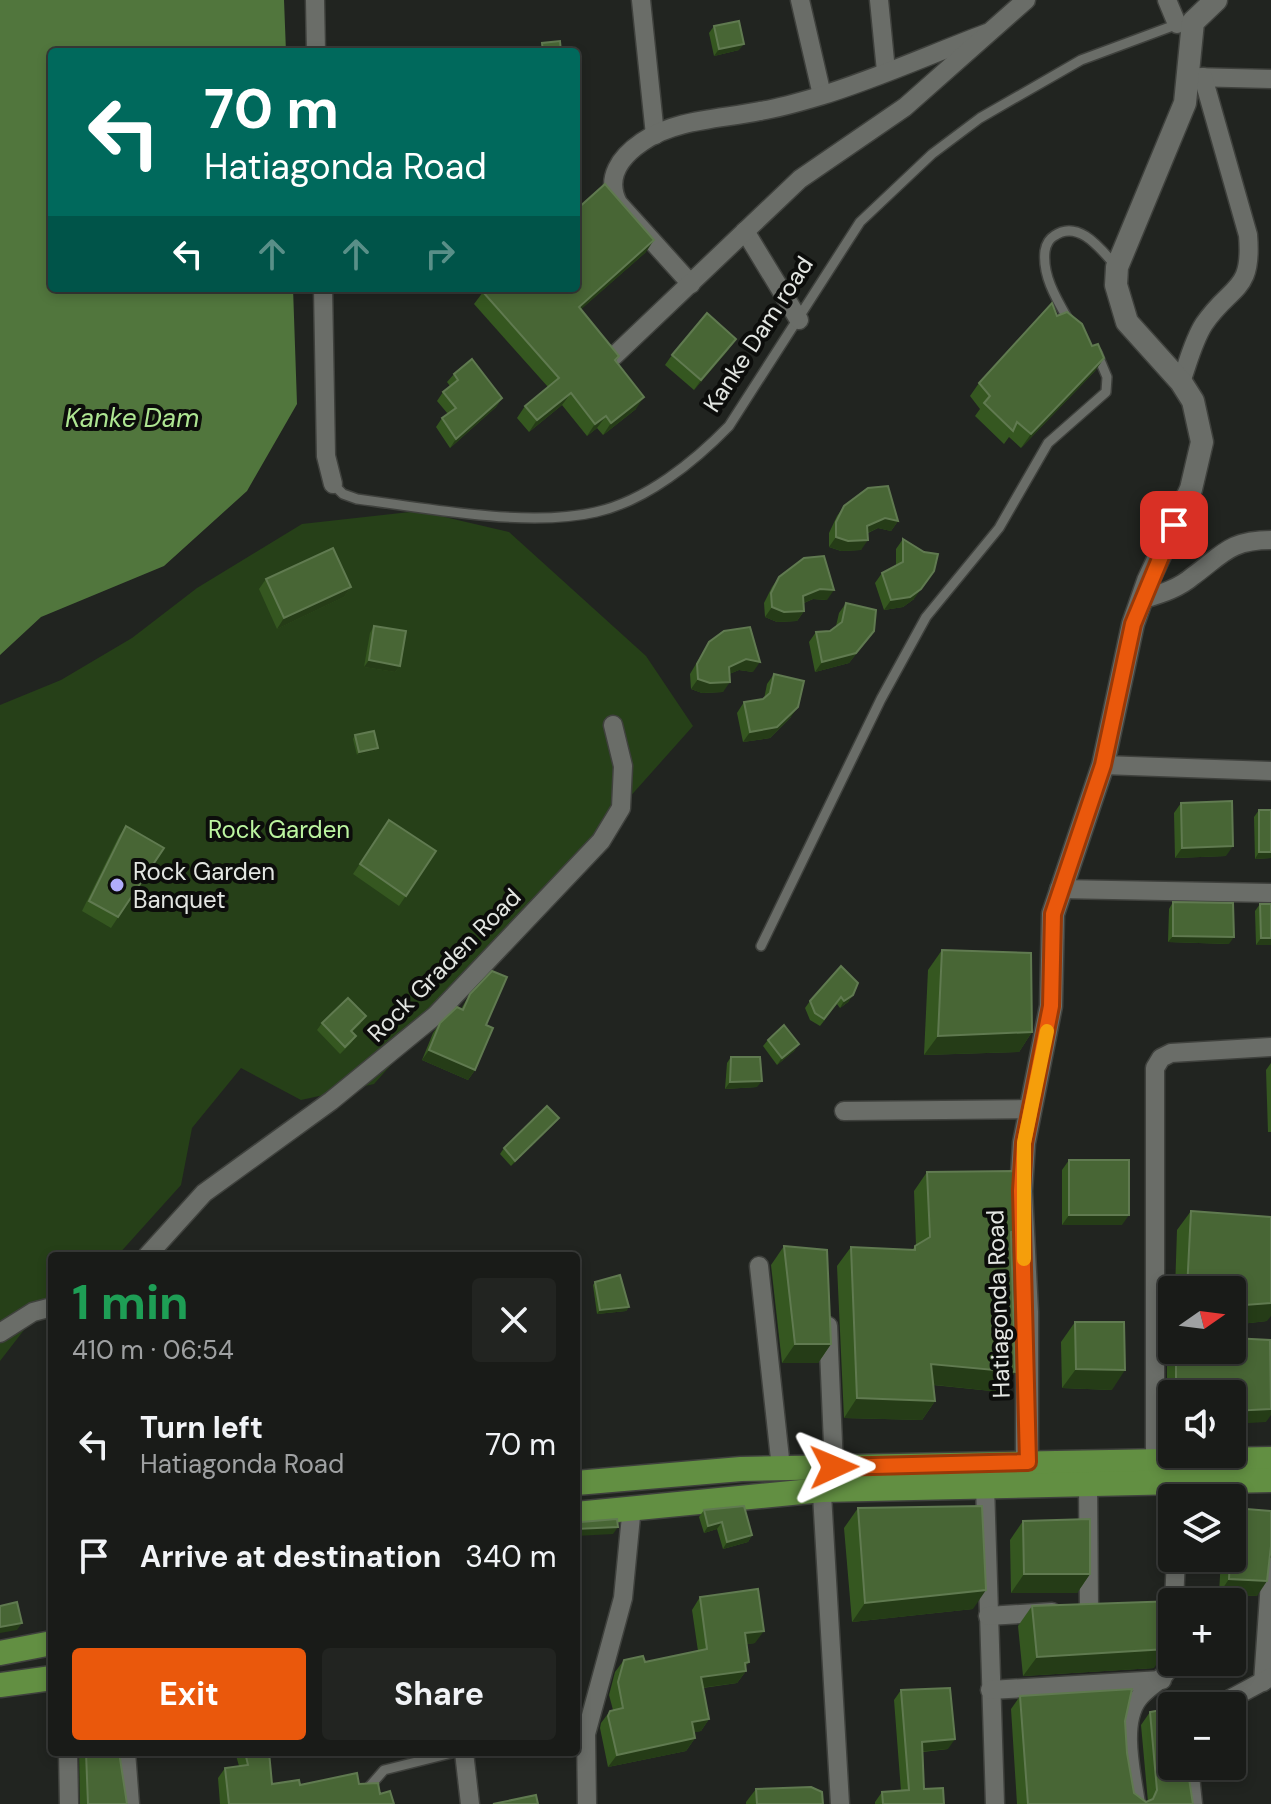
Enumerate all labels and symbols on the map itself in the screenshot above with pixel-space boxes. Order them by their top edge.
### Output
street label: Kanke Dam road [696,250,820,418]
water label: Kanke Dam [65,401,199,435]
pin [1140,491,1208,559]
park label: Rock Garden [208,814,350,845]
place label: Rock Garden Banquet [133,856,275,915]
marker: Rock Garden Banquet [108,876,126,894]
street label: Rock Graden Road [361,882,527,1048]
street label: Hatiagonda Road [979,1209,1017,1399]
north arrow [1158,1276,1246,1364]
position arrow [792,1425,876,1509]

